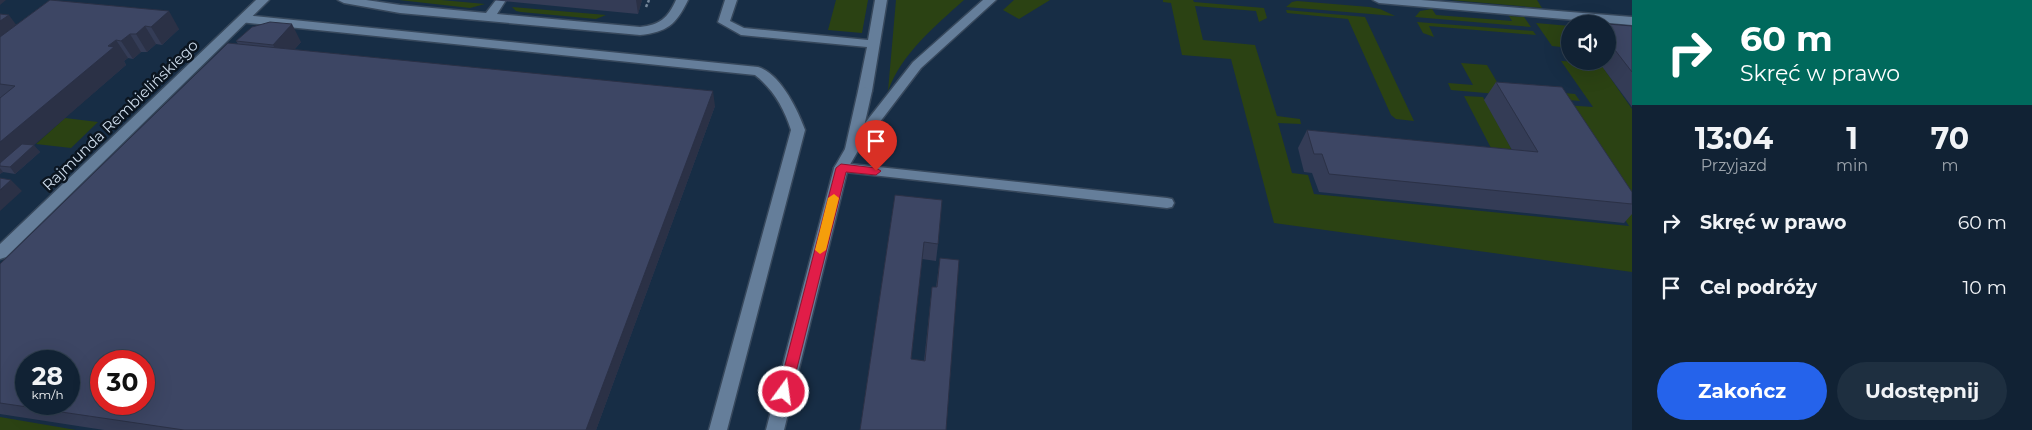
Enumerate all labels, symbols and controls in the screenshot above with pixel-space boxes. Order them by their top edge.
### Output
map controls [1561,15,1616,70]
button: sound [1561,15,1616,70]
text: 60 m [1740,17,1833,60]
icon: right [1657,20,1722,85]
street label: Rajmunda Rembielińskiego [38,36,202,194]
text: Skręć w prawo [1740,60,1900,87]
pin [855,120,897,171]
text: 13:04 [1695,120,1773,157]
text: 1 [1846,120,1858,157]
text: 70 [1931,120,1969,157]
icon: arrive [862,127,890,155]
text: Przyjazd [1701,156,1767,175]
text: min [1836,156,1868,175]
text: m [1942,156,1959,175]
icon: right [1657,209,1685,237]
text: Skręć w prawo [1700,211,1846,234]
text: 60 m [1958,211,2007,234]
icon: arrive [1657,274,1685,302]
text: Cel podróży [1700,276,1817,299]
text: 10 m [1962,276,2007,299]
speed limit sign: 30 [90,350,155,415]
text: 28 [32,361,63,391]
button: Zakończ [1657,362,1827,420]
button: Udostępnij [1837,362,2007,420]
position arrow [757,365,809,417]
text: km/h [31,387,64,402]

